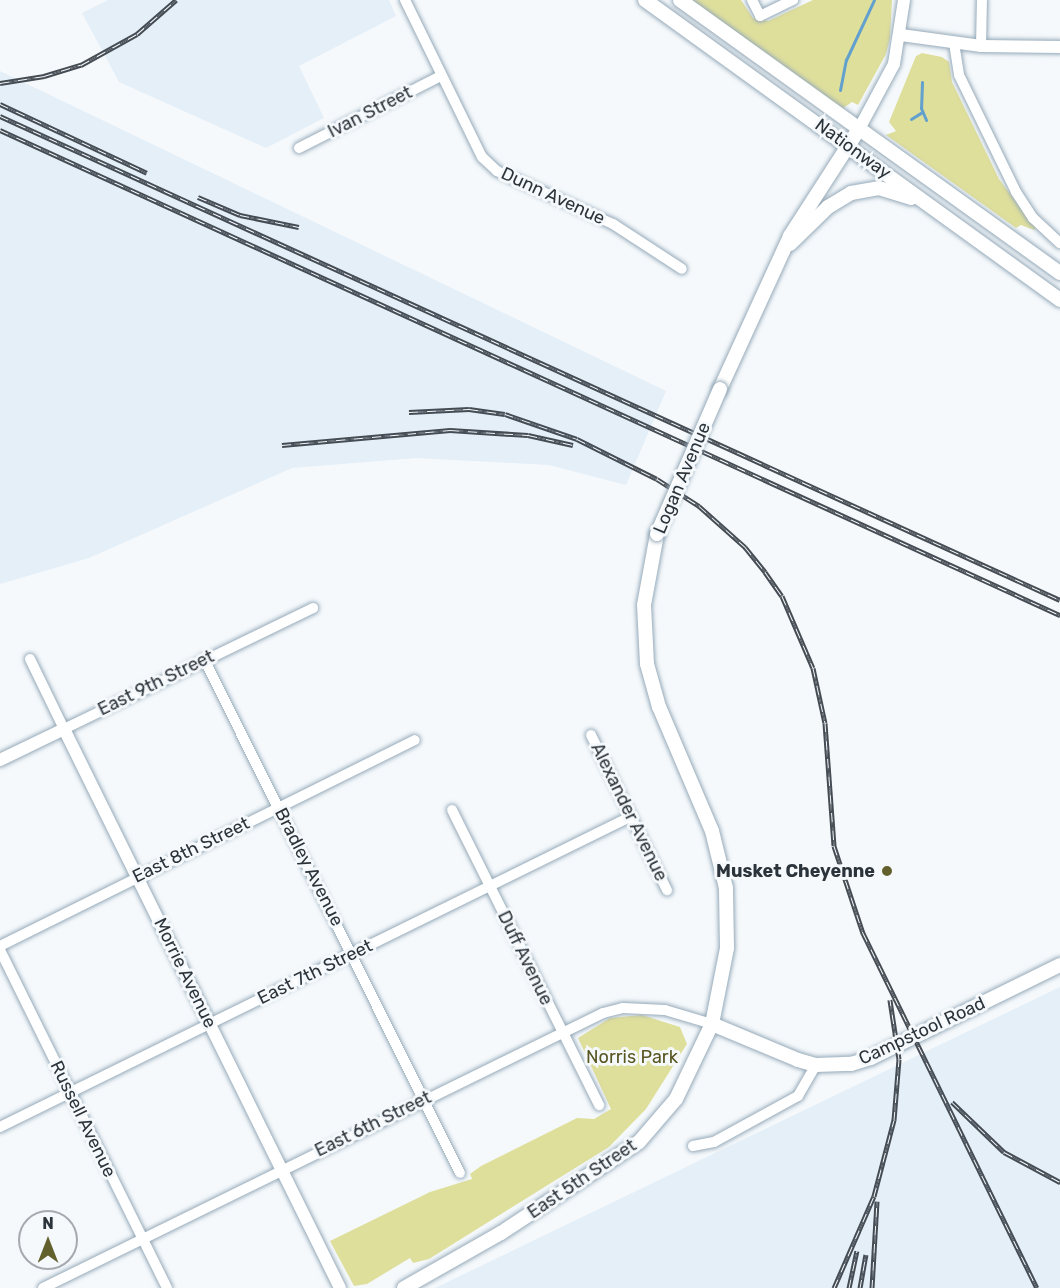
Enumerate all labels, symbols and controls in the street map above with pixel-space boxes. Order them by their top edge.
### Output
street label: Ivan Street [324,82,416,142]
street label: Nationway [811,114,895,184]
street label: Dunn Avenue [497,162,609,230]
street label: Logan Avenue [649,419,715,537]
street label: East 9th Street [94,646,218,720]
street label: Alexander Avenue [586,739,672,885]
street label: Bradley Avenue [270,804,348,930]
street label: East 8th Street [129,812,253,888]
place label: Musket Cheyenne [716,860,875,882]
marker: Musket Cheyenne [880,864,894,878]
street label: Duff Avenue [493,907,557,1009]
street label: Morrie Avenue [149,914,221,1032]
street label: East 7th Street [254,935,376,1009]
street label: Campstool Road [855,992,989,1070]
park label: Norris Park [586,1046,678,1068]
street label: Russell Avenue [45,1057,121,1181]
street label: East 6th Street [311,1087,435,1161]
street label: East 5th Street [523,1135,641,1223]
north arrow [18,1210,78,1270]
text: N [42,1214,54,1233]

